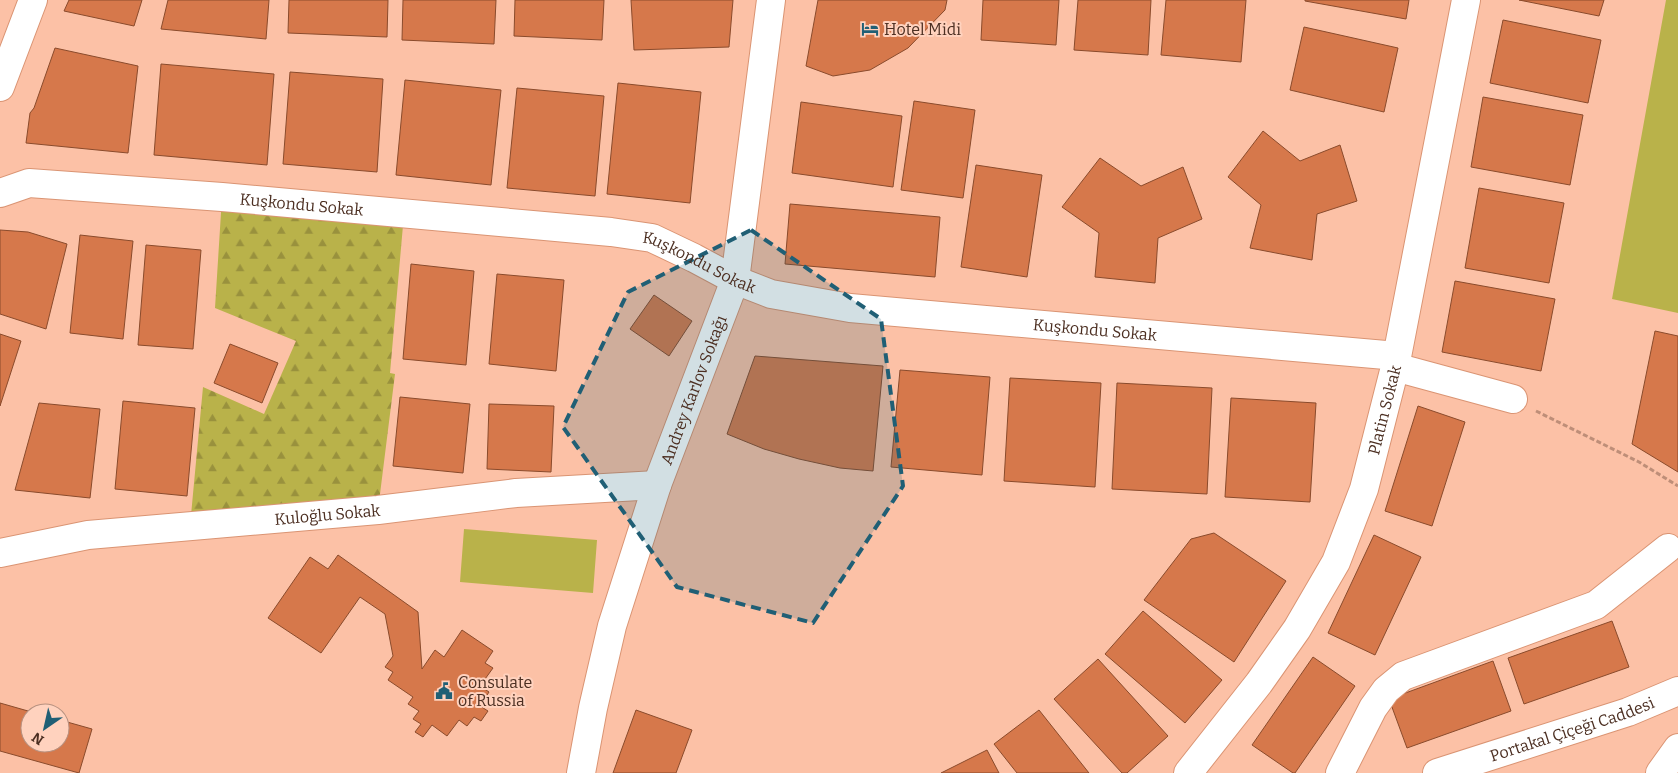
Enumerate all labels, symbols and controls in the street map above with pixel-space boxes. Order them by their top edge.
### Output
hotel icon: Hotel Midi [860,19,880,39]
place label: Hotel Midi [884,20,961,39]
street label: Kuşkondu Sokak [239,189,364,219]
street label: Kuşkondu Sokak [641,227,759,297]
street label: Andrey Karlov Sokağı [656,312,730,467]
street label: Kuşkondu Sokak [1032,315,1158,344]
street label: Platin Sokak [1364,363,1405,457]
street label: Kuloğlu Sokak [274,500,381,528]
place label: Consulate of Russia [458,673,532,710]
public building icon: Consulate of Russia [434,681,454,701]
street label: Portakal Çiçeği Caddesi [1487,692,1657,765]
north arrow [20,703,70,753]
text: N [29,728,47,748]

